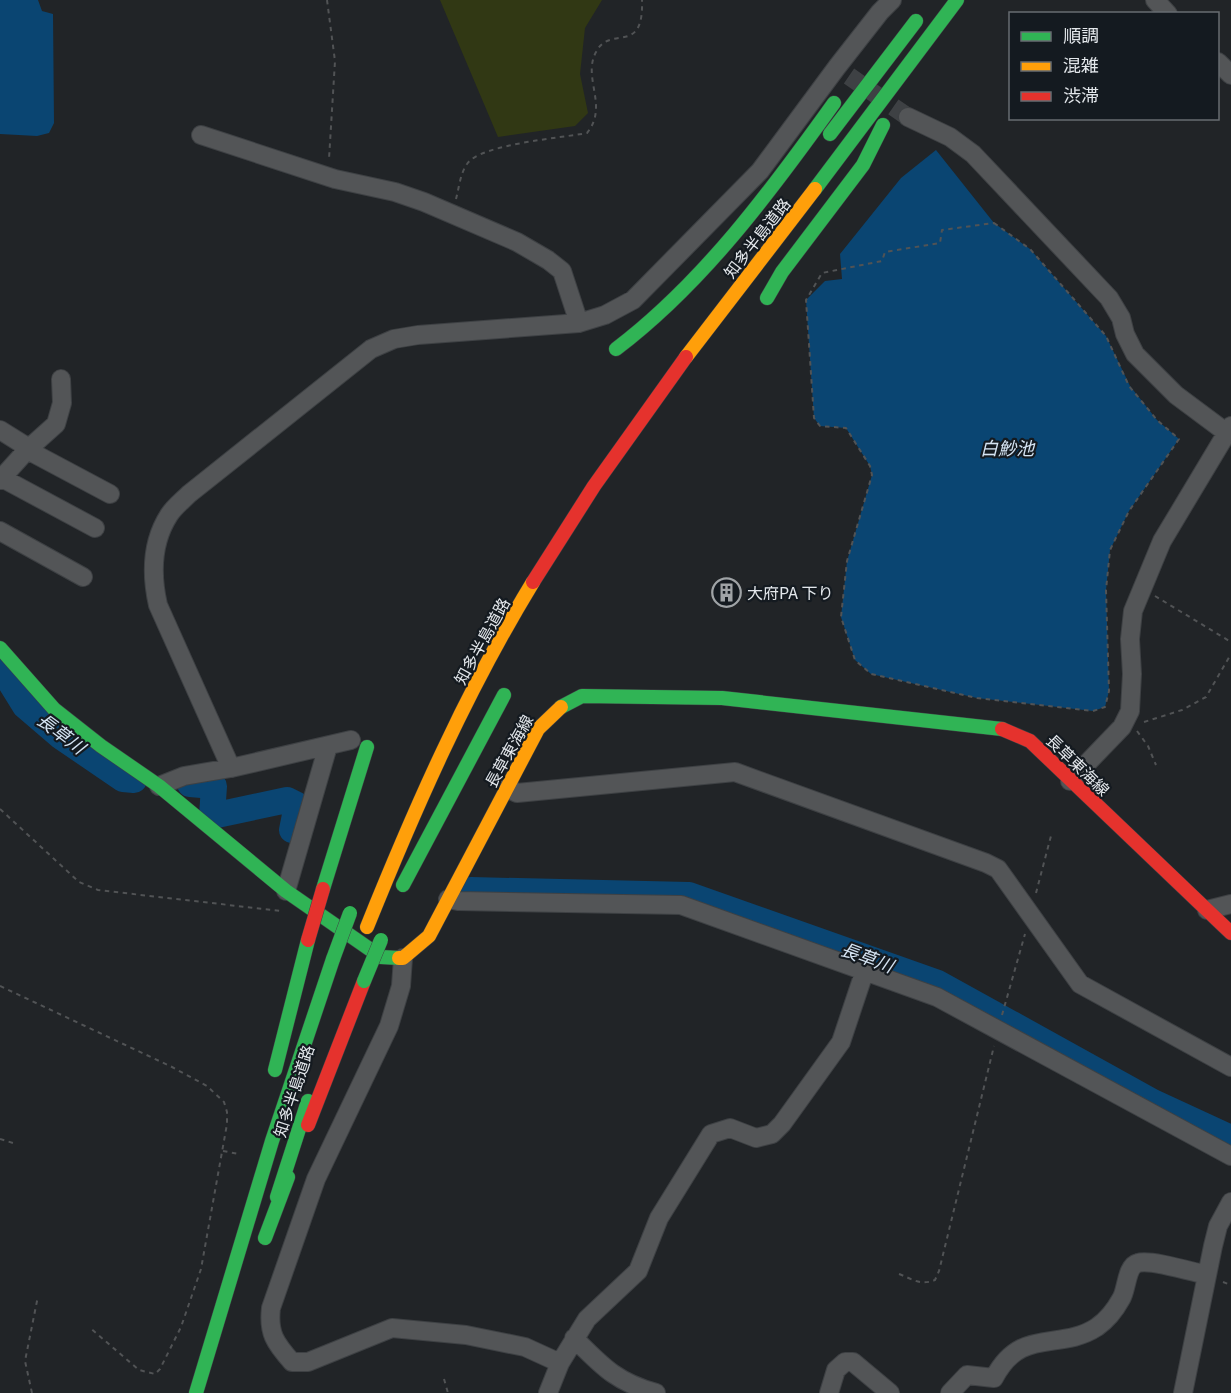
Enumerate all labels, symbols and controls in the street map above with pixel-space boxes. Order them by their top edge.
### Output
legend [1009,12,1219,120]
text: 順調 [1063,21,1099,47]
text: 混雑 [1063,51,1099,77]
text: 渋滞 [1063,81,1099,107]
street label: 知多半島道路 [717,192,795,283]
water label: 白魦池 [980,434,1036,460]
building icon: 大府PA 下り [710,577,742,609]
place label: 大府PA 下り [747,580,834,604]
street label: 知多半島道路 [447,593,515,688]
water label: 長草川 [33,706,93,760]
street label: 長草東海線 [478,710,538,791]
street label: 長草東海線 [1042,728,1116,801]
water label: 長草川 [838,935,899,978]
street label: 知多半島道路 [267,1041,319,1140]

